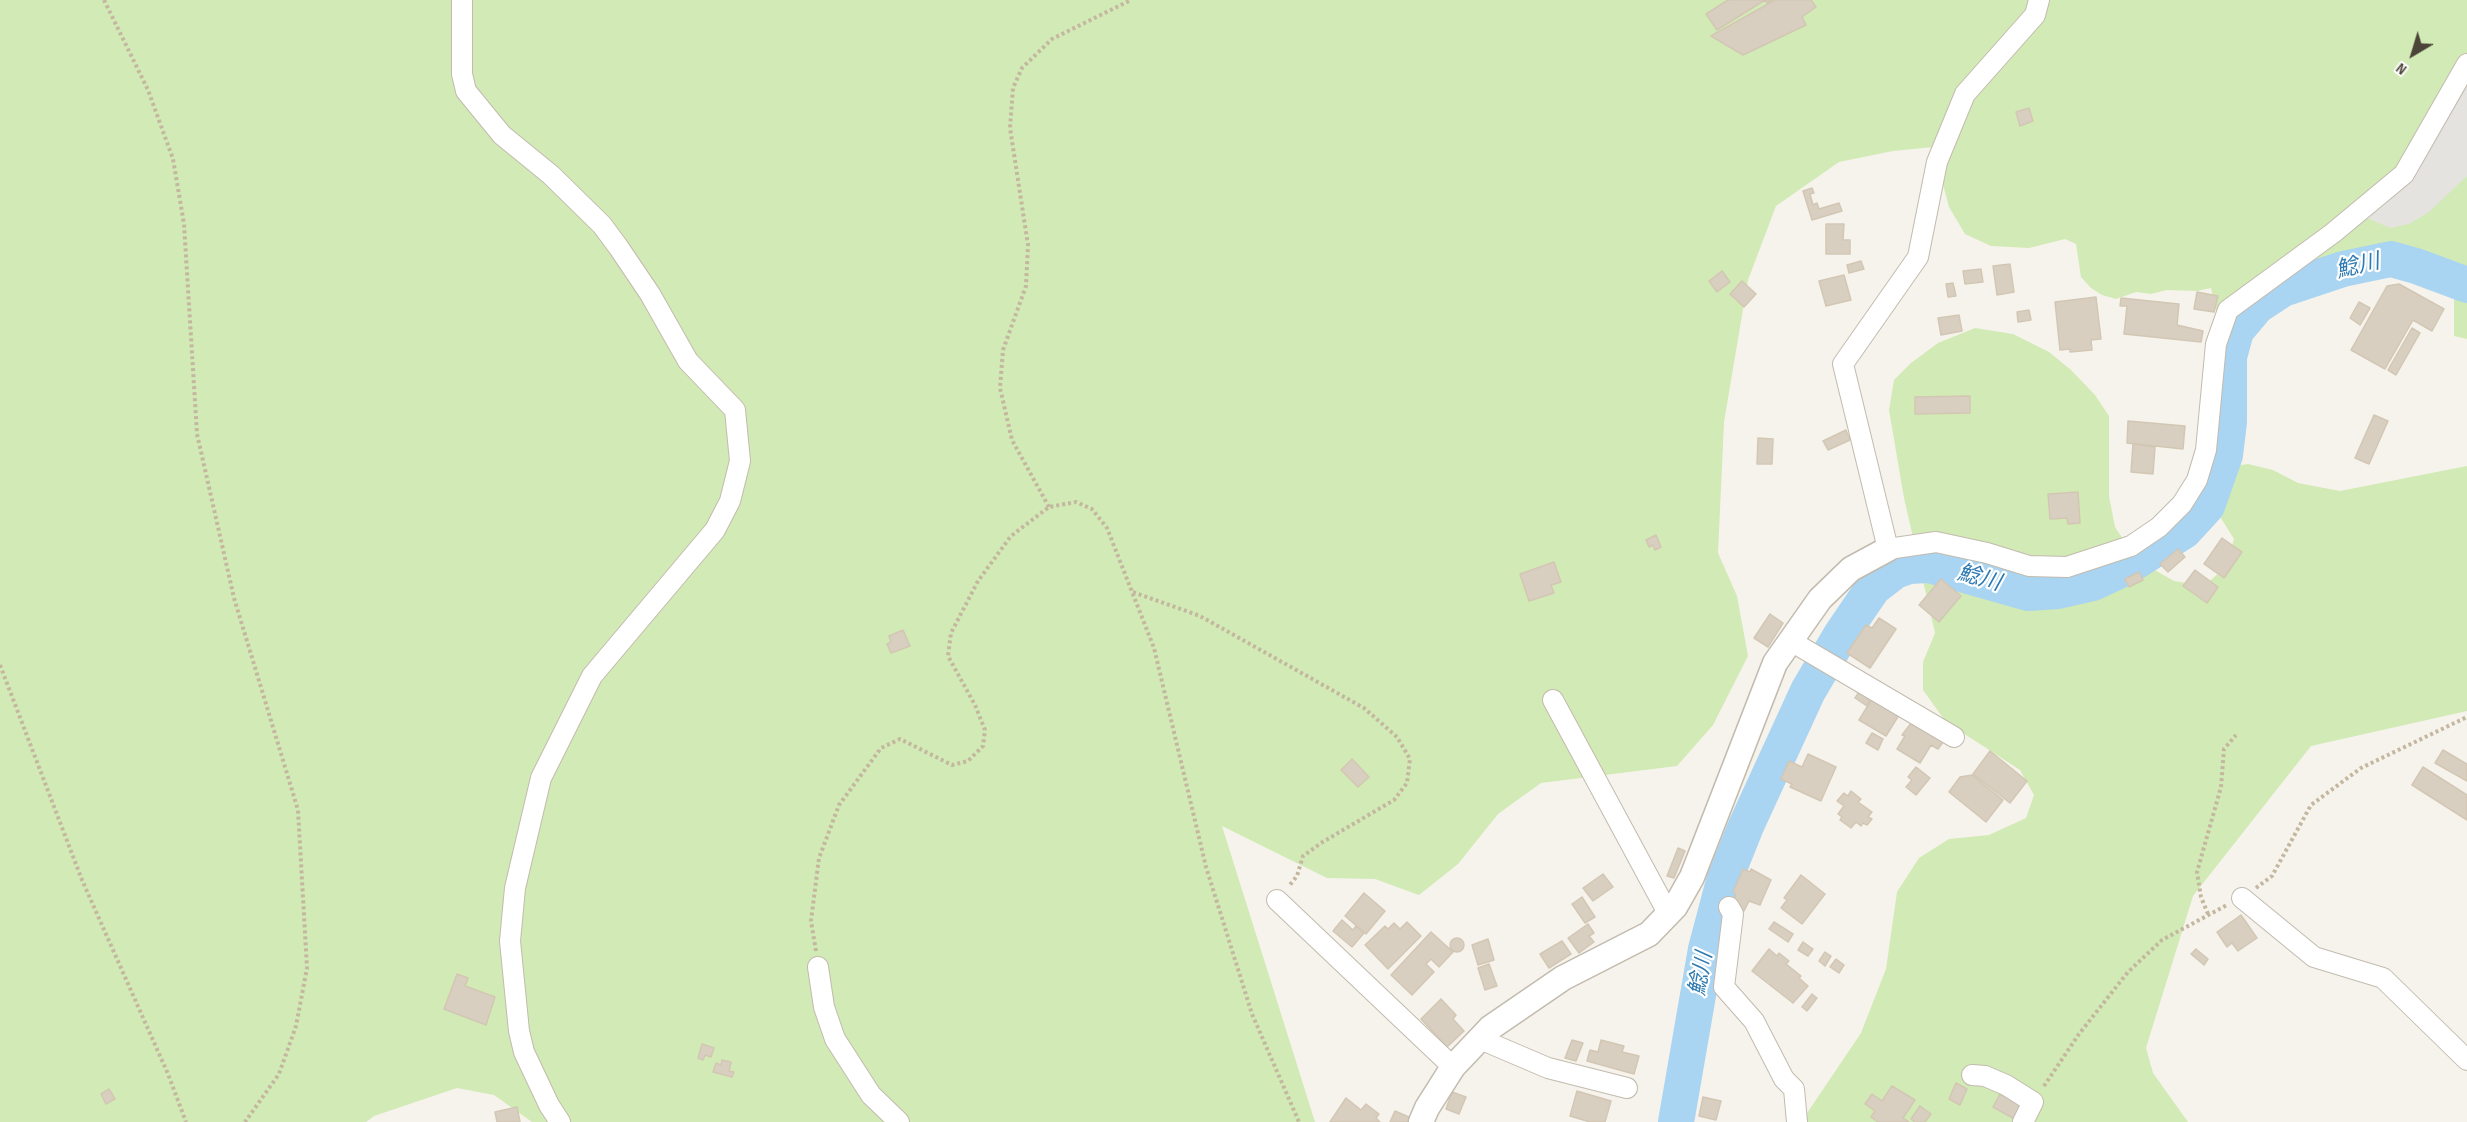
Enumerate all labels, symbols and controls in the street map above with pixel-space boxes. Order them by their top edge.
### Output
north arrow [2383,24,2443,84]
text: N [2392,58,2411,79]
water label: 鯰川 [2334,249,2382,285]
water label: 鯰川 [1954,561,2004,597]
water label: 鯰川 [1685,950,1719,998]

